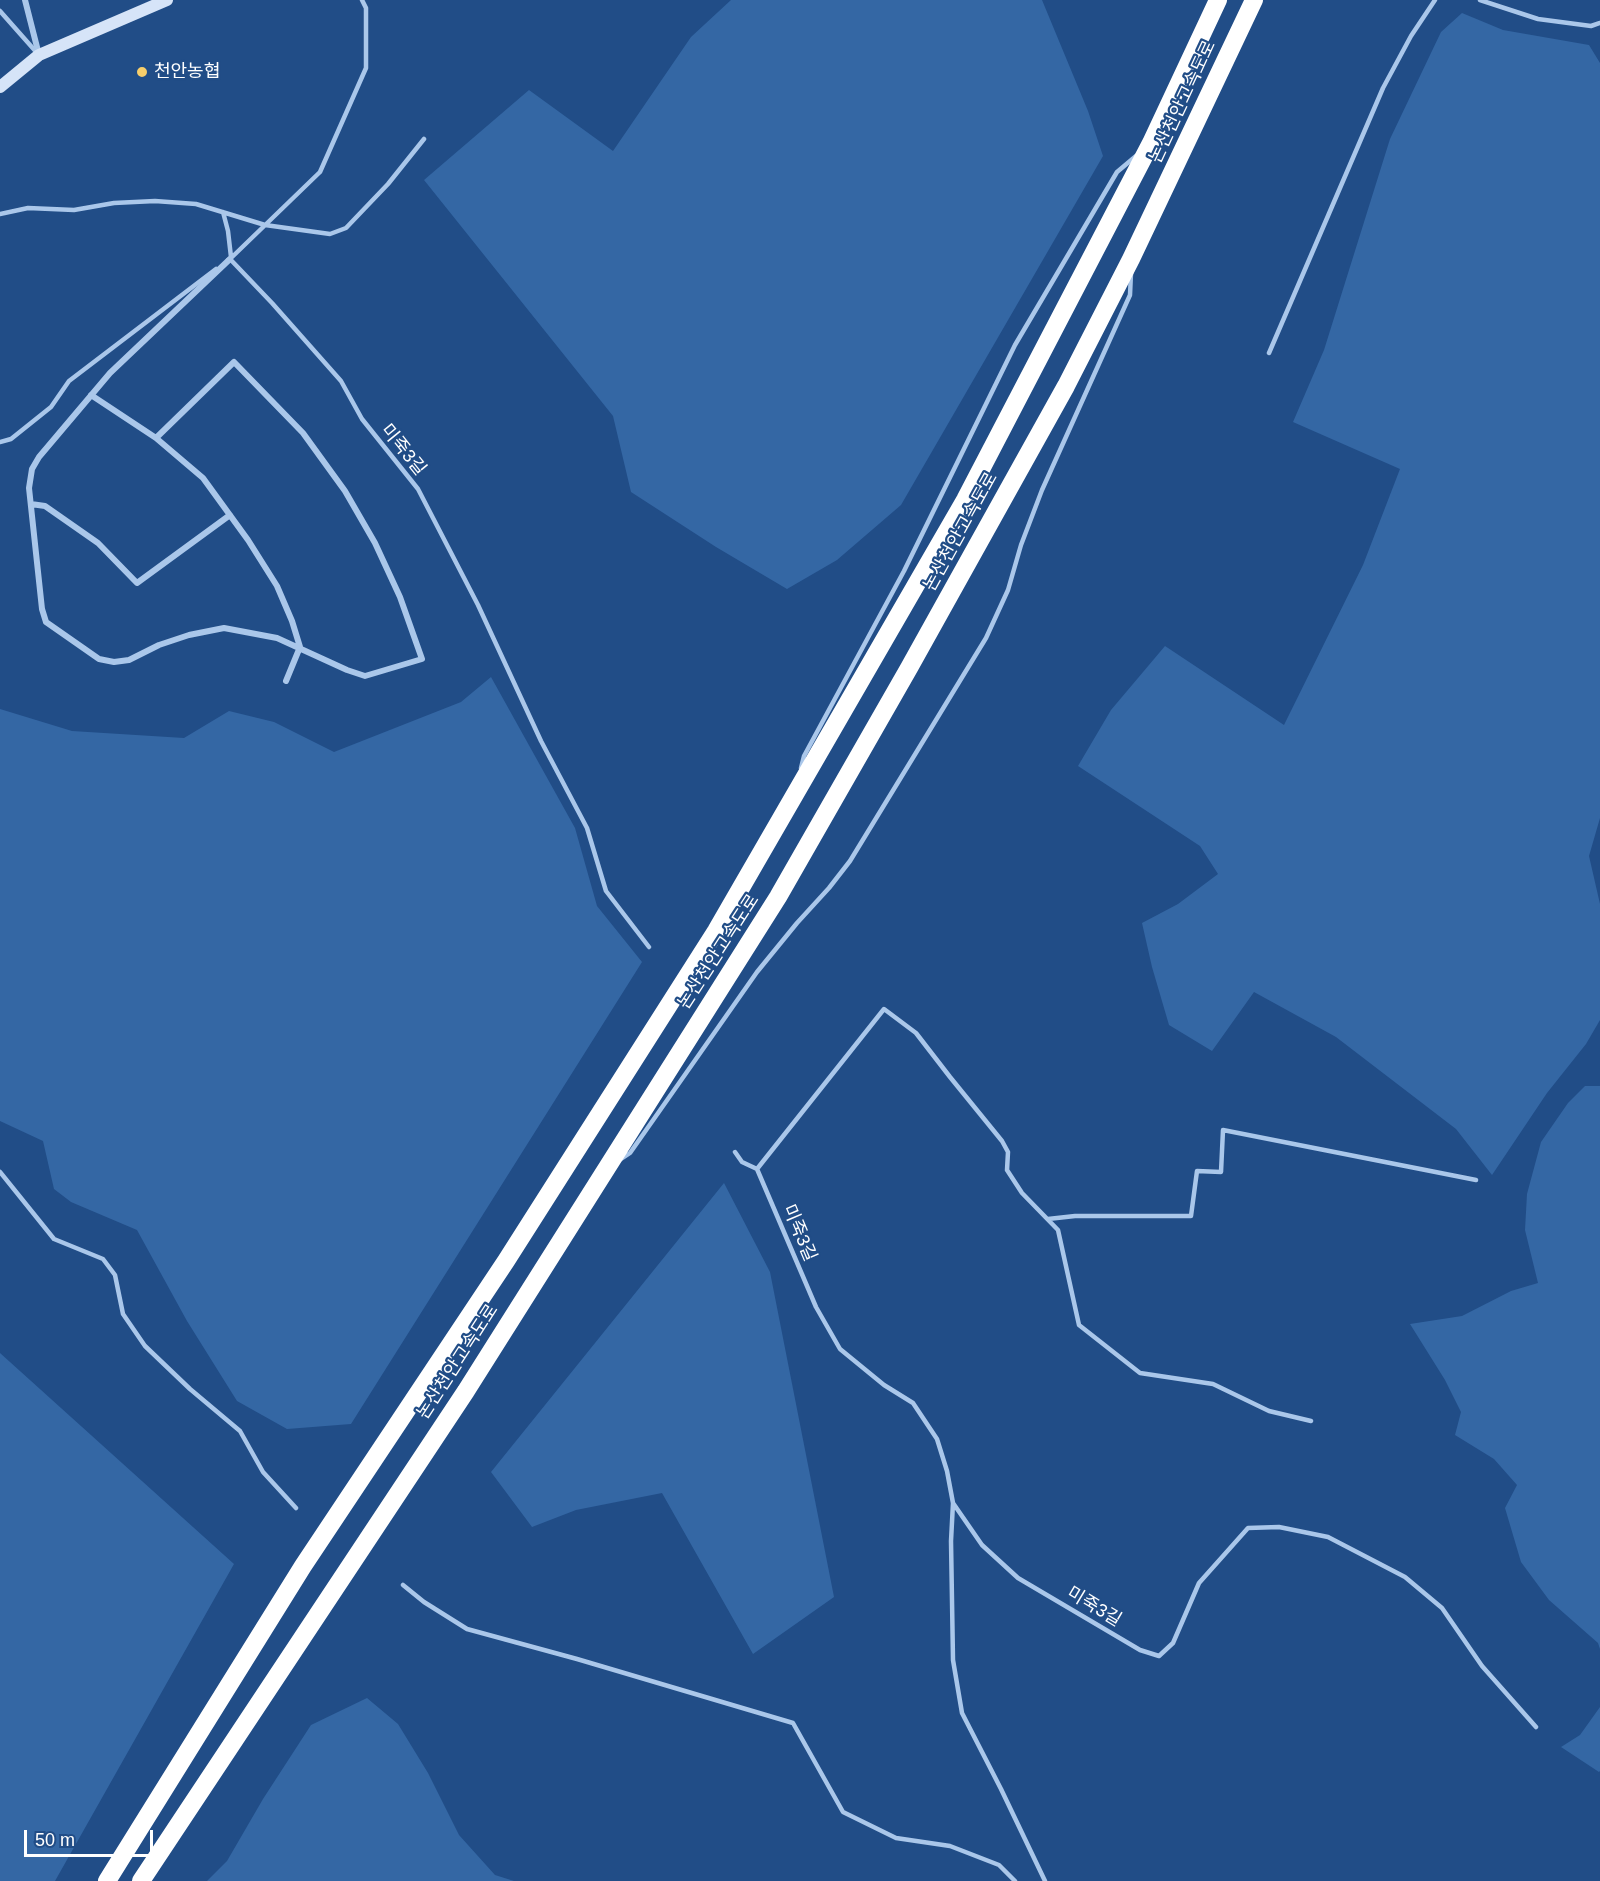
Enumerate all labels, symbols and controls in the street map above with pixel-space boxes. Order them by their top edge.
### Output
street label: 논산천안고속도로 [1145,37,1221,167]
place label: 천안농협 [154,61,220,83]
marker: 천안농협 [135,65,149,79]
street label: 미죽3길 [376,420,430,480]
street label: 논산천안고속도로 [919,469,1003,595]
street label: 논산천안고속도로 [674,891,764,1013]
street label: 미죽3길 [777,1201,821,1265]
street label: 논산천안고속도로 [413,1301,503,1423]
street label: 미죽3길 [1063,1582,1125,1632]
scale bar [27,1818,156,1856]
text: 50 m [35,1830,75,1850]

